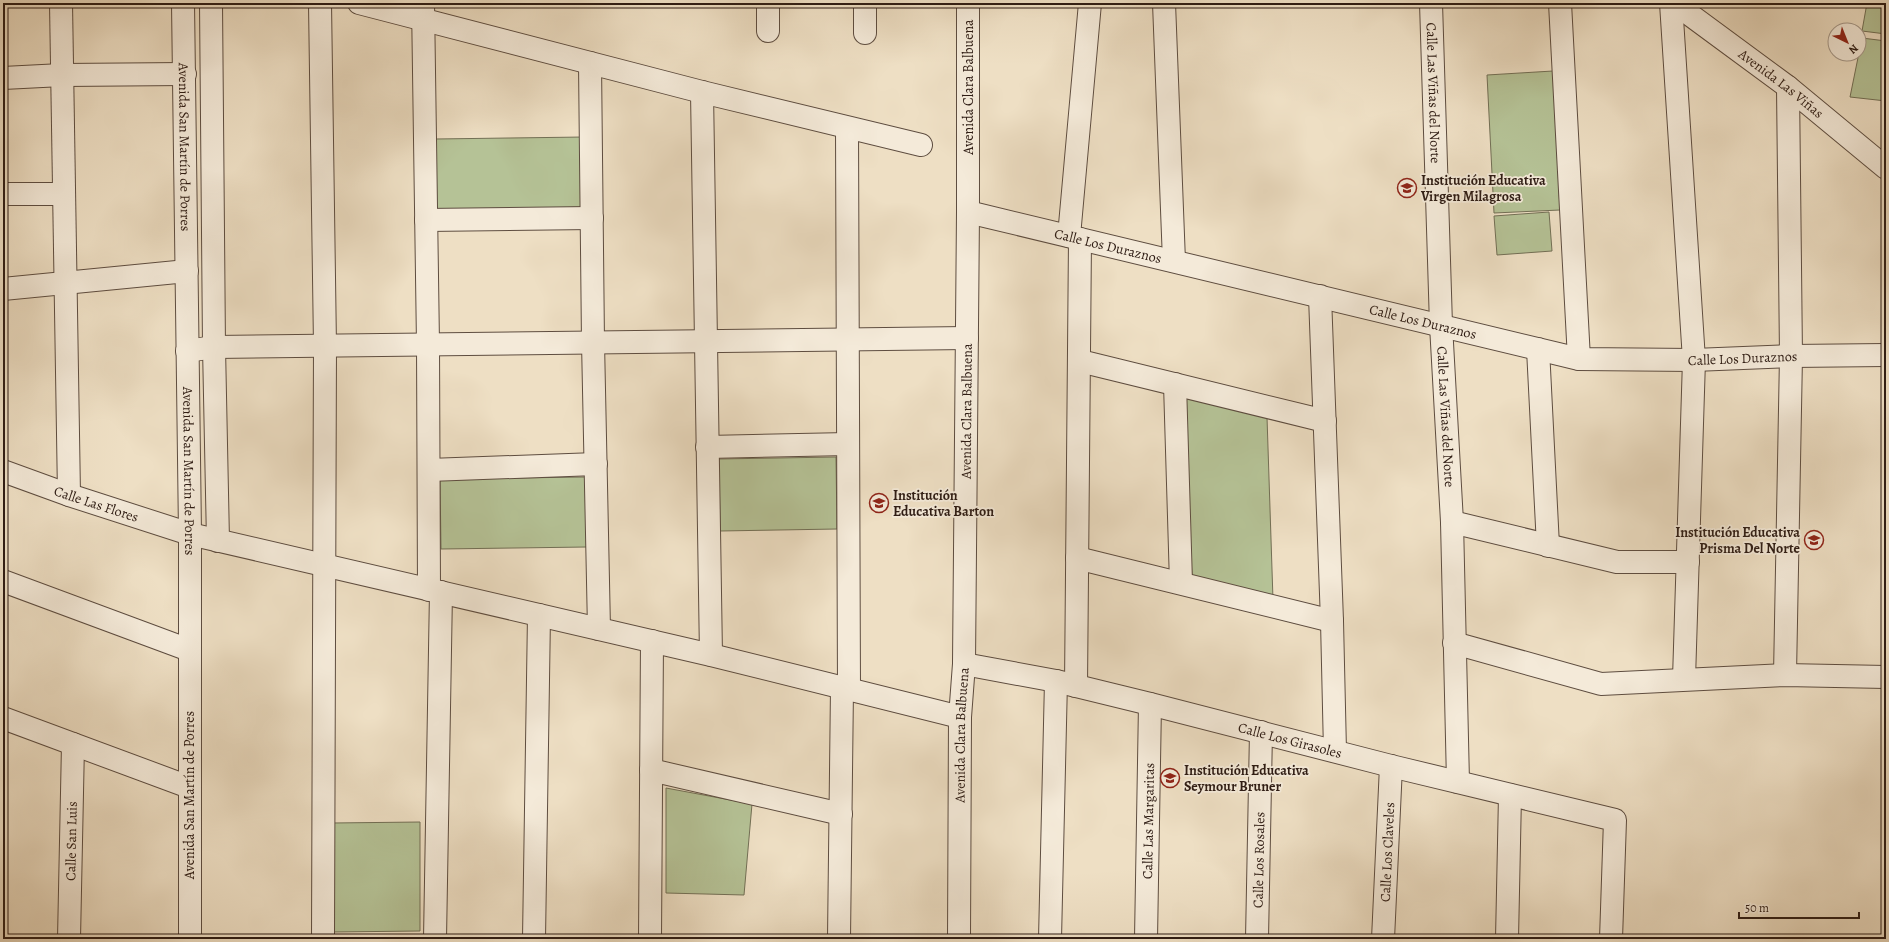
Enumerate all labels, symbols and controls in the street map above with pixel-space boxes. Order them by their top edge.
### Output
street label: Avenida Clara Balbuena [959,19,978,156]
street label: Calle Las Viñas del Norte [1422,22,1445,164]
north arrow [1827,22,1867,62]
text: N [1845,41,1862,57]
street label: Avenida Las Viñas [1734,44,1828,122]
street label: Avenida San Martín de Porres [174,62,196,231]
place label: Institución Educativa Virgen Milagrosa [1420,171,1546,206]
school or university icon: Institución Educativa Virgen Milagrosa [1396,177,1418,199]
street label: Calle Los Duraznos [1052,224,1164,268]
street label: Calle Los Duraznos [1367,299,1479,344]
street label: Avenida Clara Balbuena [956,343,976,480]
street label: Calle Las Viñas del Norte [1433,346,1460,488]
street label: Calle Los Duraznos [1688,346,1797,370]
street label: Avenida San Martín de Porres [179,385,200,555]
street label: Calle Las Flores [51,481,141,526]
place label: Institución Educativa Barton [893,486,994,521]
school or university icon: Institución Educativa Barton [868,492,890,514]
place label: Institución Educativa Prisma Del Norte [1675,523,1801,558]
school or university icon: Institución Educativa Prisma Del Norte [1803,529,1825,551]
street label: Avenida Clara Balbuena [950,666,973,804]
street label: Avenida San Martín de Porres [180,711,199,880]
street label: Calle Los Girasoles [1236,718,1344,763]
place label: Institución Educativa Seymour Bruner [1184,761,1309,796]
street label: Calle Las Margaritas [1138,763,1158,879]
school or university icon: Institución Educativa Seymour Bruner [1159,767,1181,789]
street label: Calle San Luis [61,801,81,881]
street label: Calle Los Claveles [1375,802,1399,902]
street label: Calle Los Rosales [1248,812,1269,908]
scale bar [1739,894,1859,920]
text: 50 m [1745,900,1769,916]

